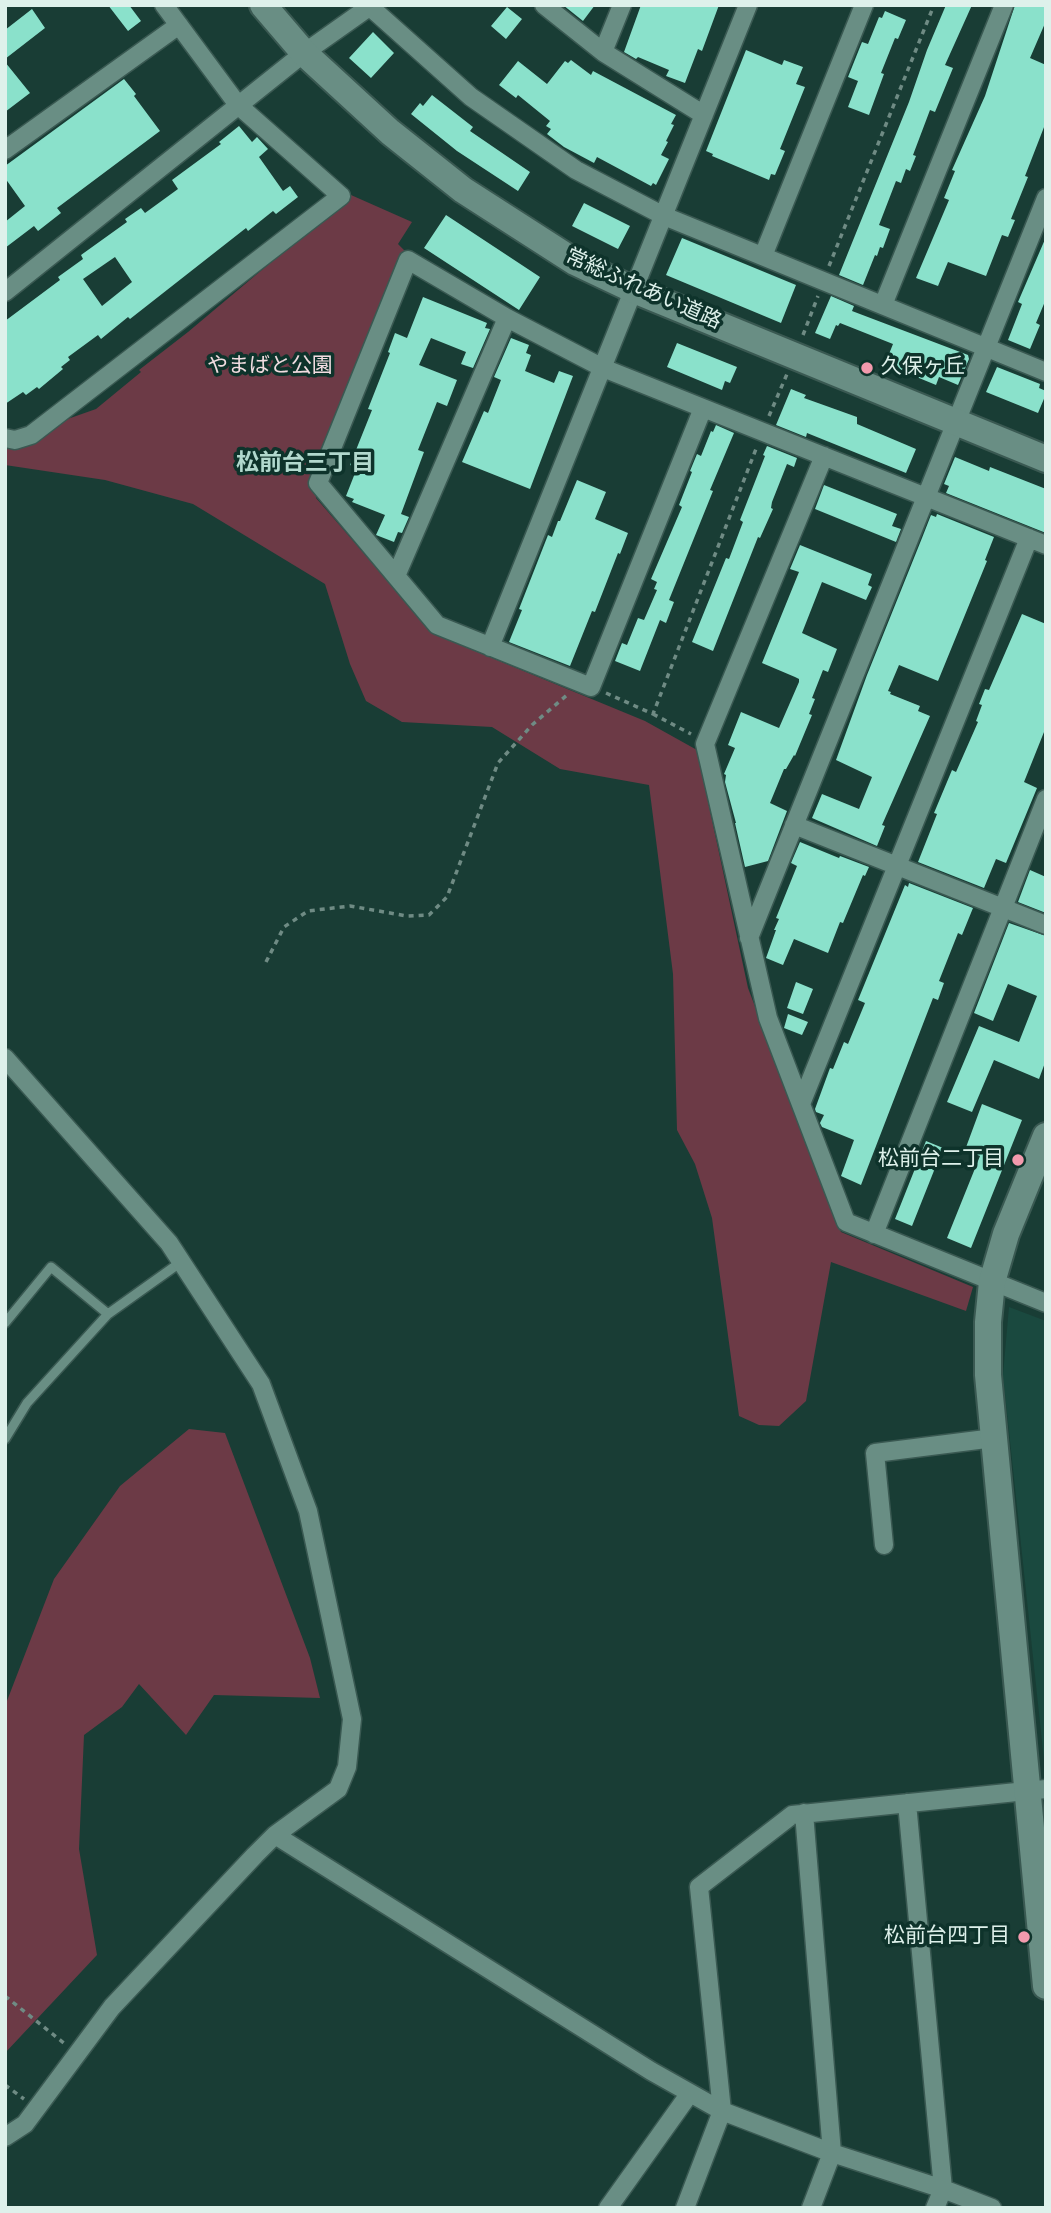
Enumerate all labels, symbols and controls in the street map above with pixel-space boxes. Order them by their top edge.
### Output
street label: 常総ふれあい道路 [561,244,725,336]
park label: やまばと公園 [207,354,333,380]
place label: 久保ヶ丘 [881,355,965,381]
marker: 久保ヶ丘 [859,360,875,376]
district label: 松前台三丁目 [236,450,374,478]
place label: 松前台二丁目 [878,1147,1004,1173]
marker: 松前台二丁目 [1010,1152,1026,1168]
place label: 松前台四丁目 [884,1924,1010,1950]
marker: 松前台四丁目 [1016,1929,1032,1945]

